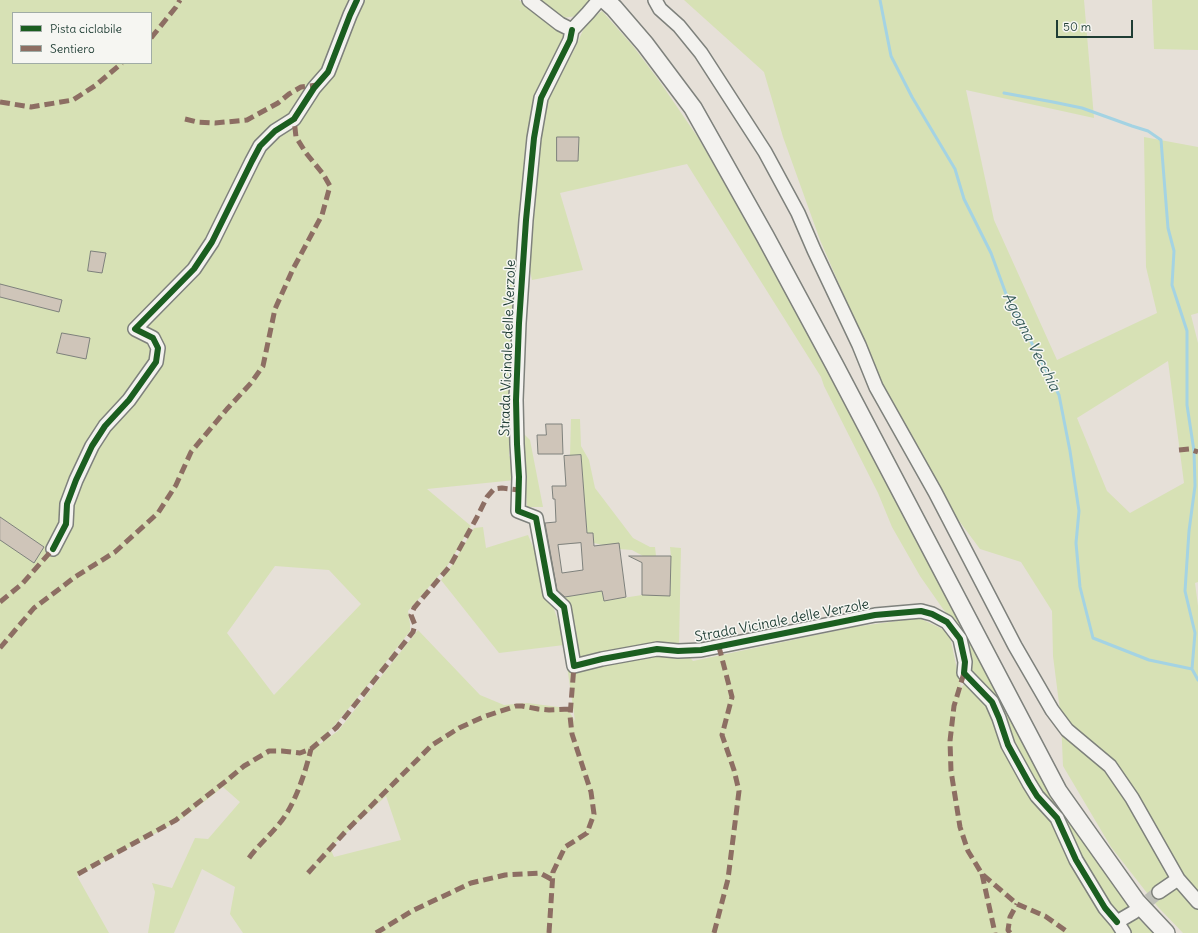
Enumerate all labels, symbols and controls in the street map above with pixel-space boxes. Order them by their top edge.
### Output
legend [12,12,152,64]
scale bar [1058,12,1135,38]
text: 50 m [1063,19,1091,34]
text: Pista ciclabile [50,21,122,36]
text: Sentiero [50,41,95,56]
street label: Strada Vicinale delle Verzole [497,259,519,437]
water label: Agogna Vecchia [998,290,1064,394]
street label: Strada Vicinale delle Verzole [694,596,870,646]

